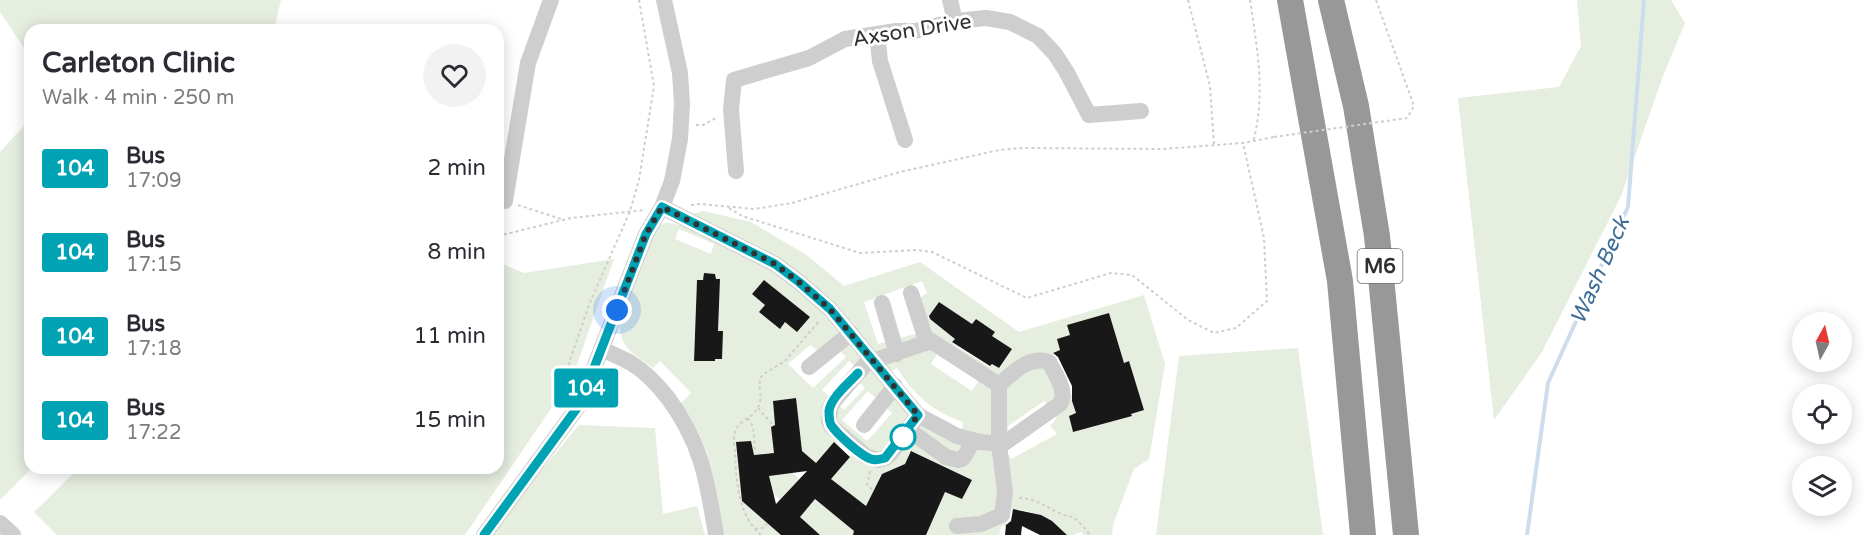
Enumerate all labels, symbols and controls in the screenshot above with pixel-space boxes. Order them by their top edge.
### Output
street label: Axson Drive [851,9,973,52]
button: heart [423,44,486,107]
text: Carleton Clinic [42,46,235,80]
text: Walk · 4 min · 250 m [42,86,234,110]
text: Bus [126,143,165,169]
text: 2 min [427,155,486,181]
text: 104 [55,156,95,181]
text: 17:09 [126,169,181,193]
water label: Wash Beck [1565,211,1636,328]
text: Bus [126,227,165,253]
text: 8 min [427,239,486,265]
text: 104 [55,240,95,265]
road number: M6 [1358,249,1402,283]
text: 17:15 [126,253,181,277]
your location [602,295,632,325]
text: Bus [126,311,165,337]
north arrow [1792,312,1852,372]
map controls [1792,312,1852,516]
text: 11 min [414,323,486,349]
text: 104 [55,324,95,349]
text: 17:18 [126,337,181,361]
line badge: 104 [552,368,620,408]
text: 104 [566,376,606,401]
button: locate [1792,384,1852,444]
text: Bus [126,395,165,421]
text: 15 min [414,407,486,433]
text: 104 [55,408,95,433]
text: 17:22 [126,421,181,445]
unlabelled marker [890,424,916,450]
button: layers [1792,456,1852,516]

